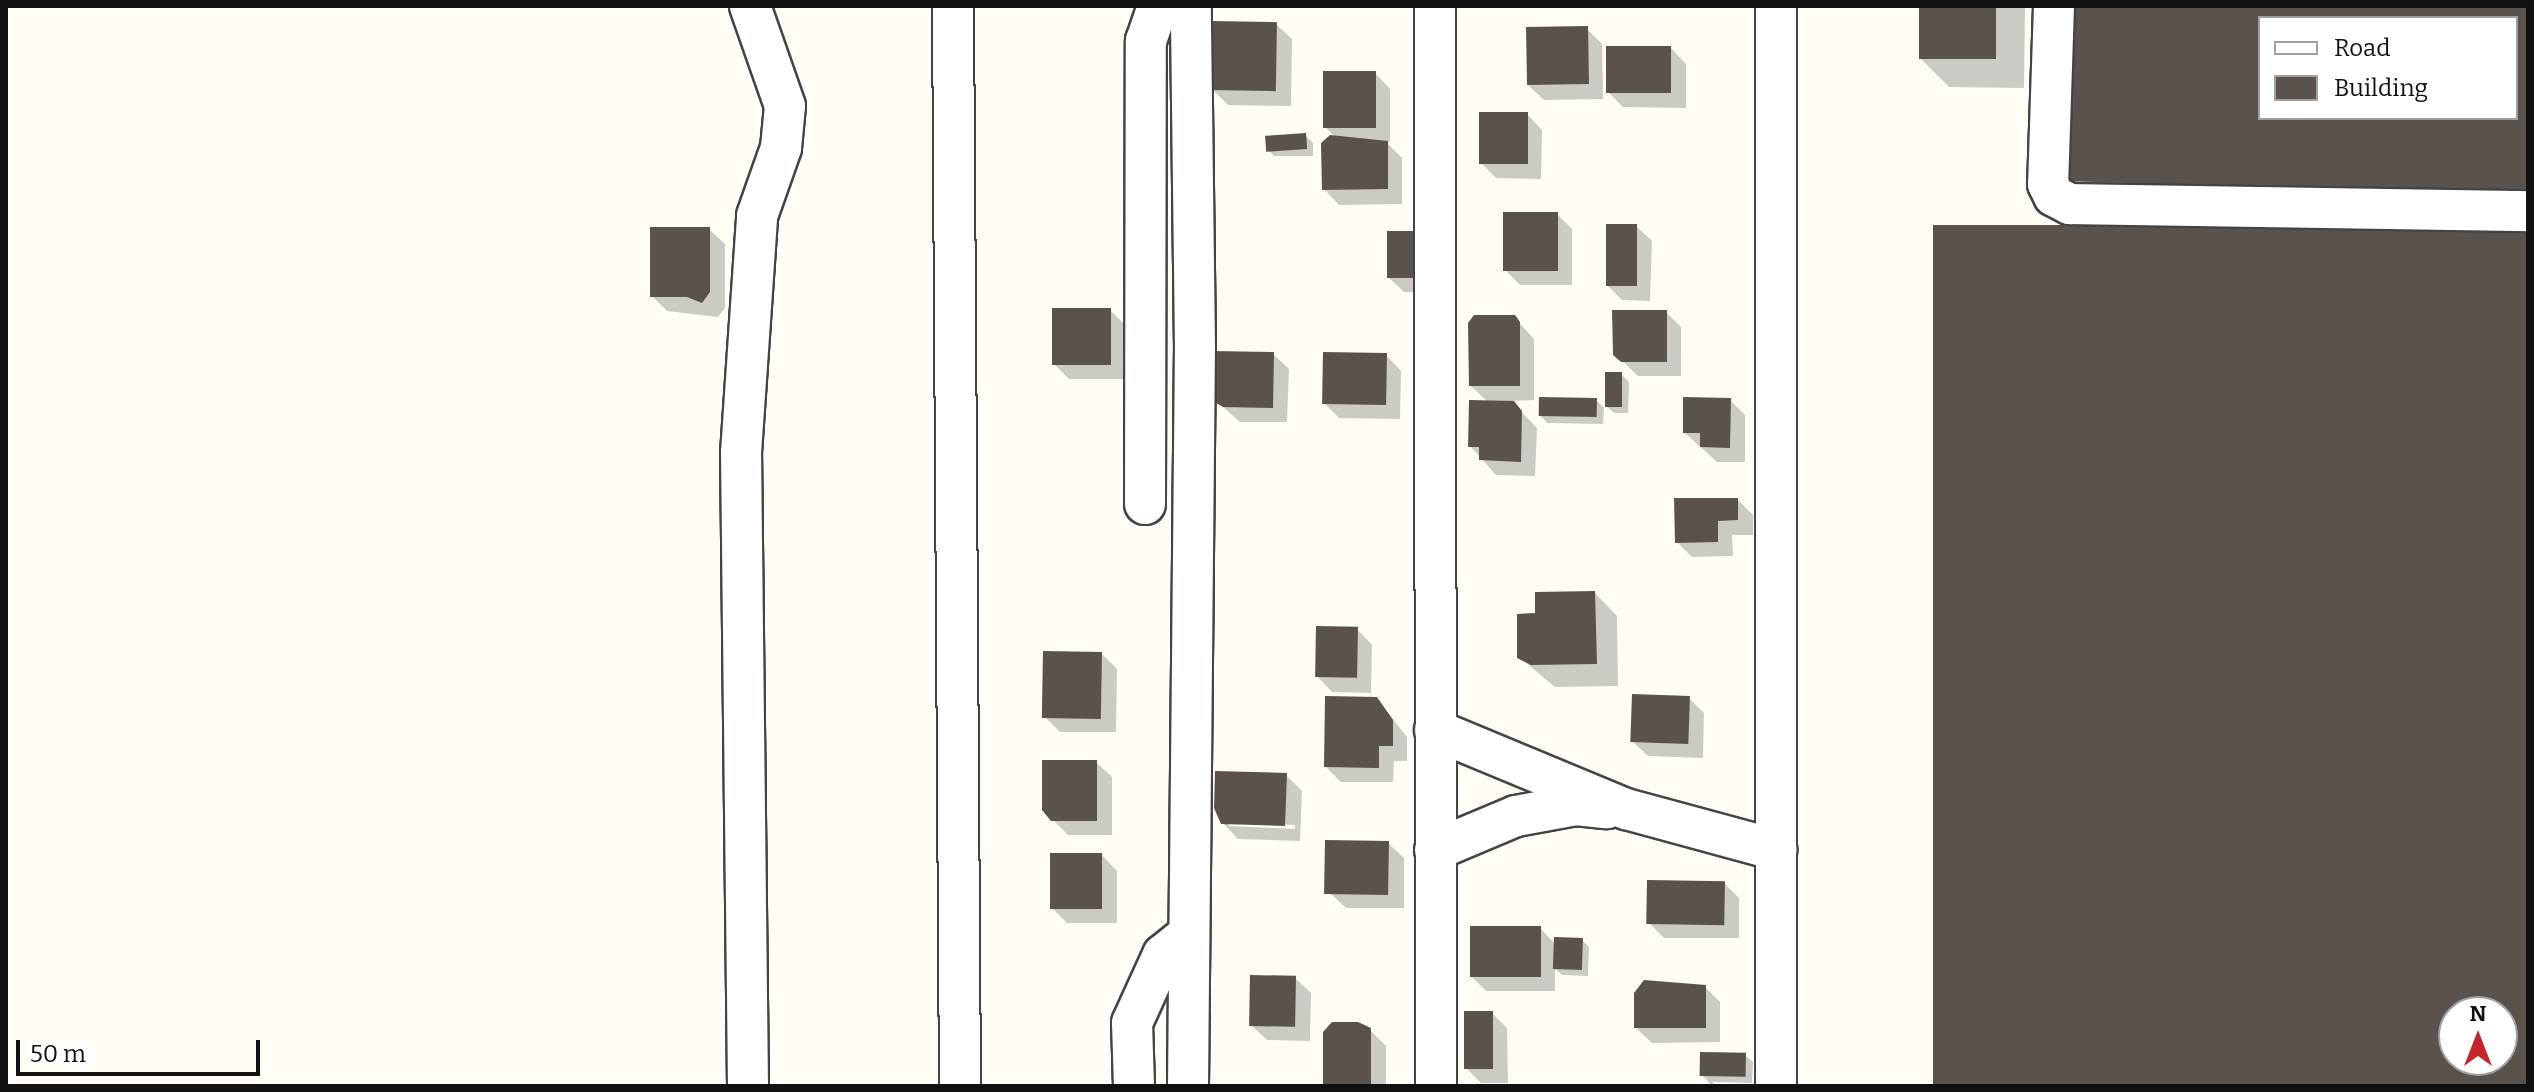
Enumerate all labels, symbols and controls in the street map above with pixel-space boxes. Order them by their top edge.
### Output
legend [2258,16,2518,120]
text: Road [2334,34,2390,62]
text: Building [2334,74,2428,102]
north arrow [2438,996,2518,1076]
text: N [2470,1000,2486,1027]
scale bar [20,1024,264,1074]
text: 50 m [30,1040,86,1068]

